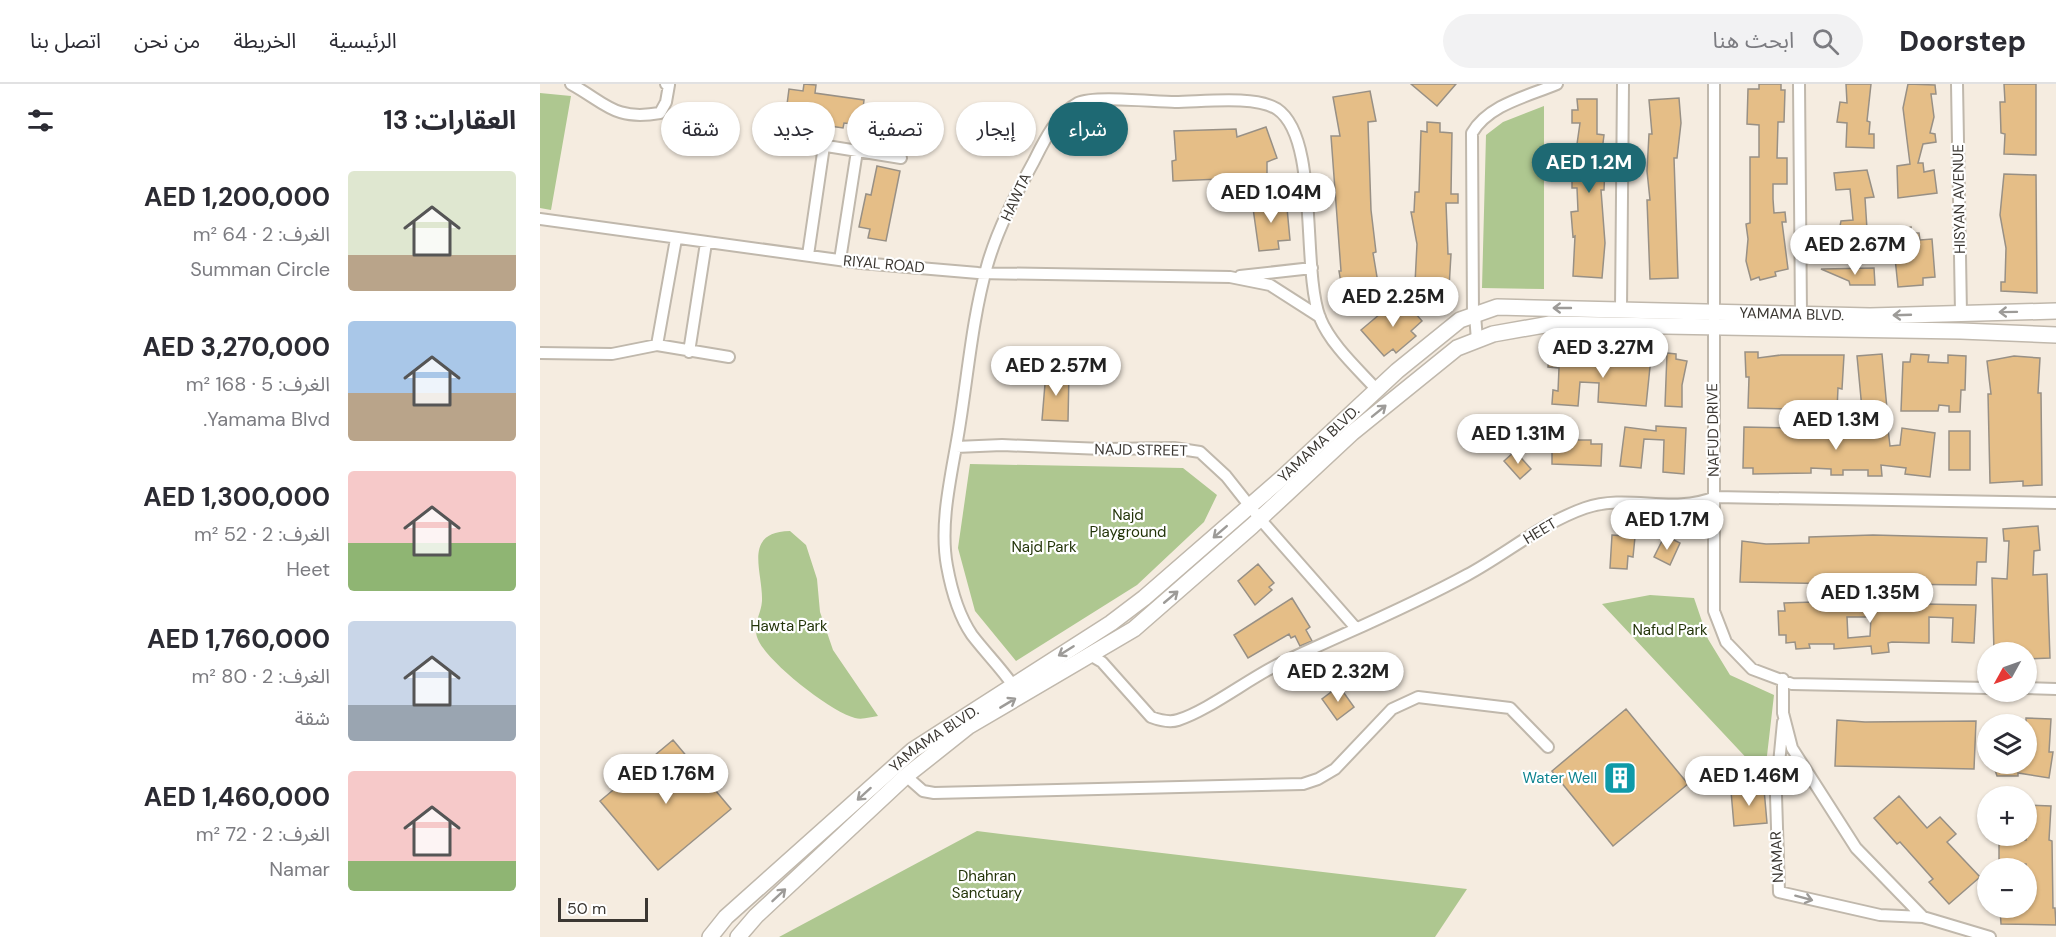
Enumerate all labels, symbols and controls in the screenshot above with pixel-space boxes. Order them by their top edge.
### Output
search box [1443,14,1863,68]
text: Doorstep [1899,23,2026,60]
icon: search [1809,25,1842,58]
text: ابحث هنا [1712,26,1794,55]
text: اتصل بنا [30,27,101,55]
text: من نحن [134,27,200,55]
text: الخريطة [233,27,296,55]
text: الرئيسية [329,27,397,55]
chip: شقة [661,102,740,156]
chip: جديد [752,102,835,156]
chip: تصفية [847,102,944,156]
chip: إيجار [956,102,1036,156]
chip: شراء [1048,102,1128,156]
text: العقارات: 13 [383,103,516,137]
icon: filters [24,104,57,137]
pin: AED 1.2M [1527,143,1651,194]
street label: HISYAN AVENUE [1948,144,1970,254]
text: AED 1.2M [1546,149,1632,175]
street label: HAWTA [996,170,1036,224]
pin: AED 1.04M [1202,173,1340,224]
text: AED 1.04M [1221,179,1322,205]
text: AED 1,200,000 [144,180,330,214]
icon: home [396,195,468,267]
text: الغرف: 2 · 64 m² [193,221,330,247]
pin: AED 2.67M [1786,225,1924,276]
text: AED 2.67M [1804,231,1906,257]
street label: RIYAL ROAD [842,250,926,278]
text: Summan Circle [190,256,330,282]
pin: AED 2.25M [1324,277,1462,328]
text: AED 2.25M [1342,283,1444,309]
one-way arrow [1553,302,1573,314]
street label: YAMAMA BLVD. [1739,303,1844,325]
one-way arrow [1999,306,2019,318]
one-way arrow [1893,309,1913,321]
pin: AED 3.27M [1534,328,1672,379]
text: AED 3,270,000 [142,330,330,364]
text: AED 3.27M [1552,334,1654,360]
icon: home [396,345,468,417]
pin: AED 2.57M [987,346,1125,397]
text: AED 2.57M [1005,352,1107,378]
text: الغرف: 5 · 168 m² [186,371,330,397]
street label: NAFUD DRIVE [1702,383,1724,477]
pin: AED 1.3M [1774,400,1898,451]
street label: YAMAMA BLVD. [1274,401,1364,487]
one-way arrow [1371,405,1387,418]
text: Yamama Blvd. [203,406,330,432]
text: AED 1.3M [1793,406,1879,432]
pin: AED 1.31M [1449,414,1587,465]
text: AED 1.31M [1471,420,1565,446]
street label: NAJD STREET [1094,439,1188,461]
text: AED 1,300,000 [143,480,330,514]
icon: home [396,495,468,567]
pin: AED 1.7M [1605,500,1729,551]
park label: Najd Playground [1090,505,1167,542]
text: AED 1.7M [1625,506,1709,532]
street label: HEET [1520,513,1560,549]
text: الغرف: 2 · 52 m² [194,521,330,547]
one-way arrow [1212,526,1228,539]
park label: Najd Park [1011,537,1077,557]
text: Heet [286,556,330,582]
pin: AED 1.35M [1801,573,1939,624]
text: AED 1.35M [1820,579,1920,605]
one-way arrow [1163,590,1178,604]
park label: Hawta Park [750,616,828,636]
park label: Nafud Park [1632,620,1708,640]
text: AED 1,760,000 [147,622,330,656]
north arrow [1977,642,2037,702]
map controls [1977,642,2037,918]
icon: home [396,645,468,717]
one-way arrow [1057,645,1074,658]
pin: AED 2.32M [1269,652,1407,703]
text: AED 2.32M [1287,658,1389,684]
text: الغرف: 2 · 80 m² [192,663,330,689]
one-way arrow [999,697,1016,709]
street label: YAMAMA BLVD. [885,700,982,777]
text: شقة [295,705,330,731]
button: layers [1977,714,2037,774]
pin: AED 1.76M [597,754,735,805]
pin: AED 1.46M [1680,756,1818,807]
text: AED 1.76M [617,760,715,786]
building icon: Water Well [1602,760,1638,796]
text: AED 1.46M [1699,762,1799,788]
place label: Water Well [1523,768,1597,788]
text: AED 1,460,000 [144,780,330,814]
button: + [1977,786,2037,846]
one-way arrow [857,787,872,801]
icon: home [396,795,468,867]
text: الغرف: 2 · 72 m² [196,821,330,847]
street label: NAMAR [1766,831,1788,883]
text: Namar [269,856,330,882]
button: − [1977,858,2037,918]
park label: Dhahran Sanctuary [952,866,1023,903]
one-way arrow [771,888,786,902]
one-way arrow [1795,893,1814,905]
scale bar [558,895,648,922]
text: 50 m [567,898,606,919]

